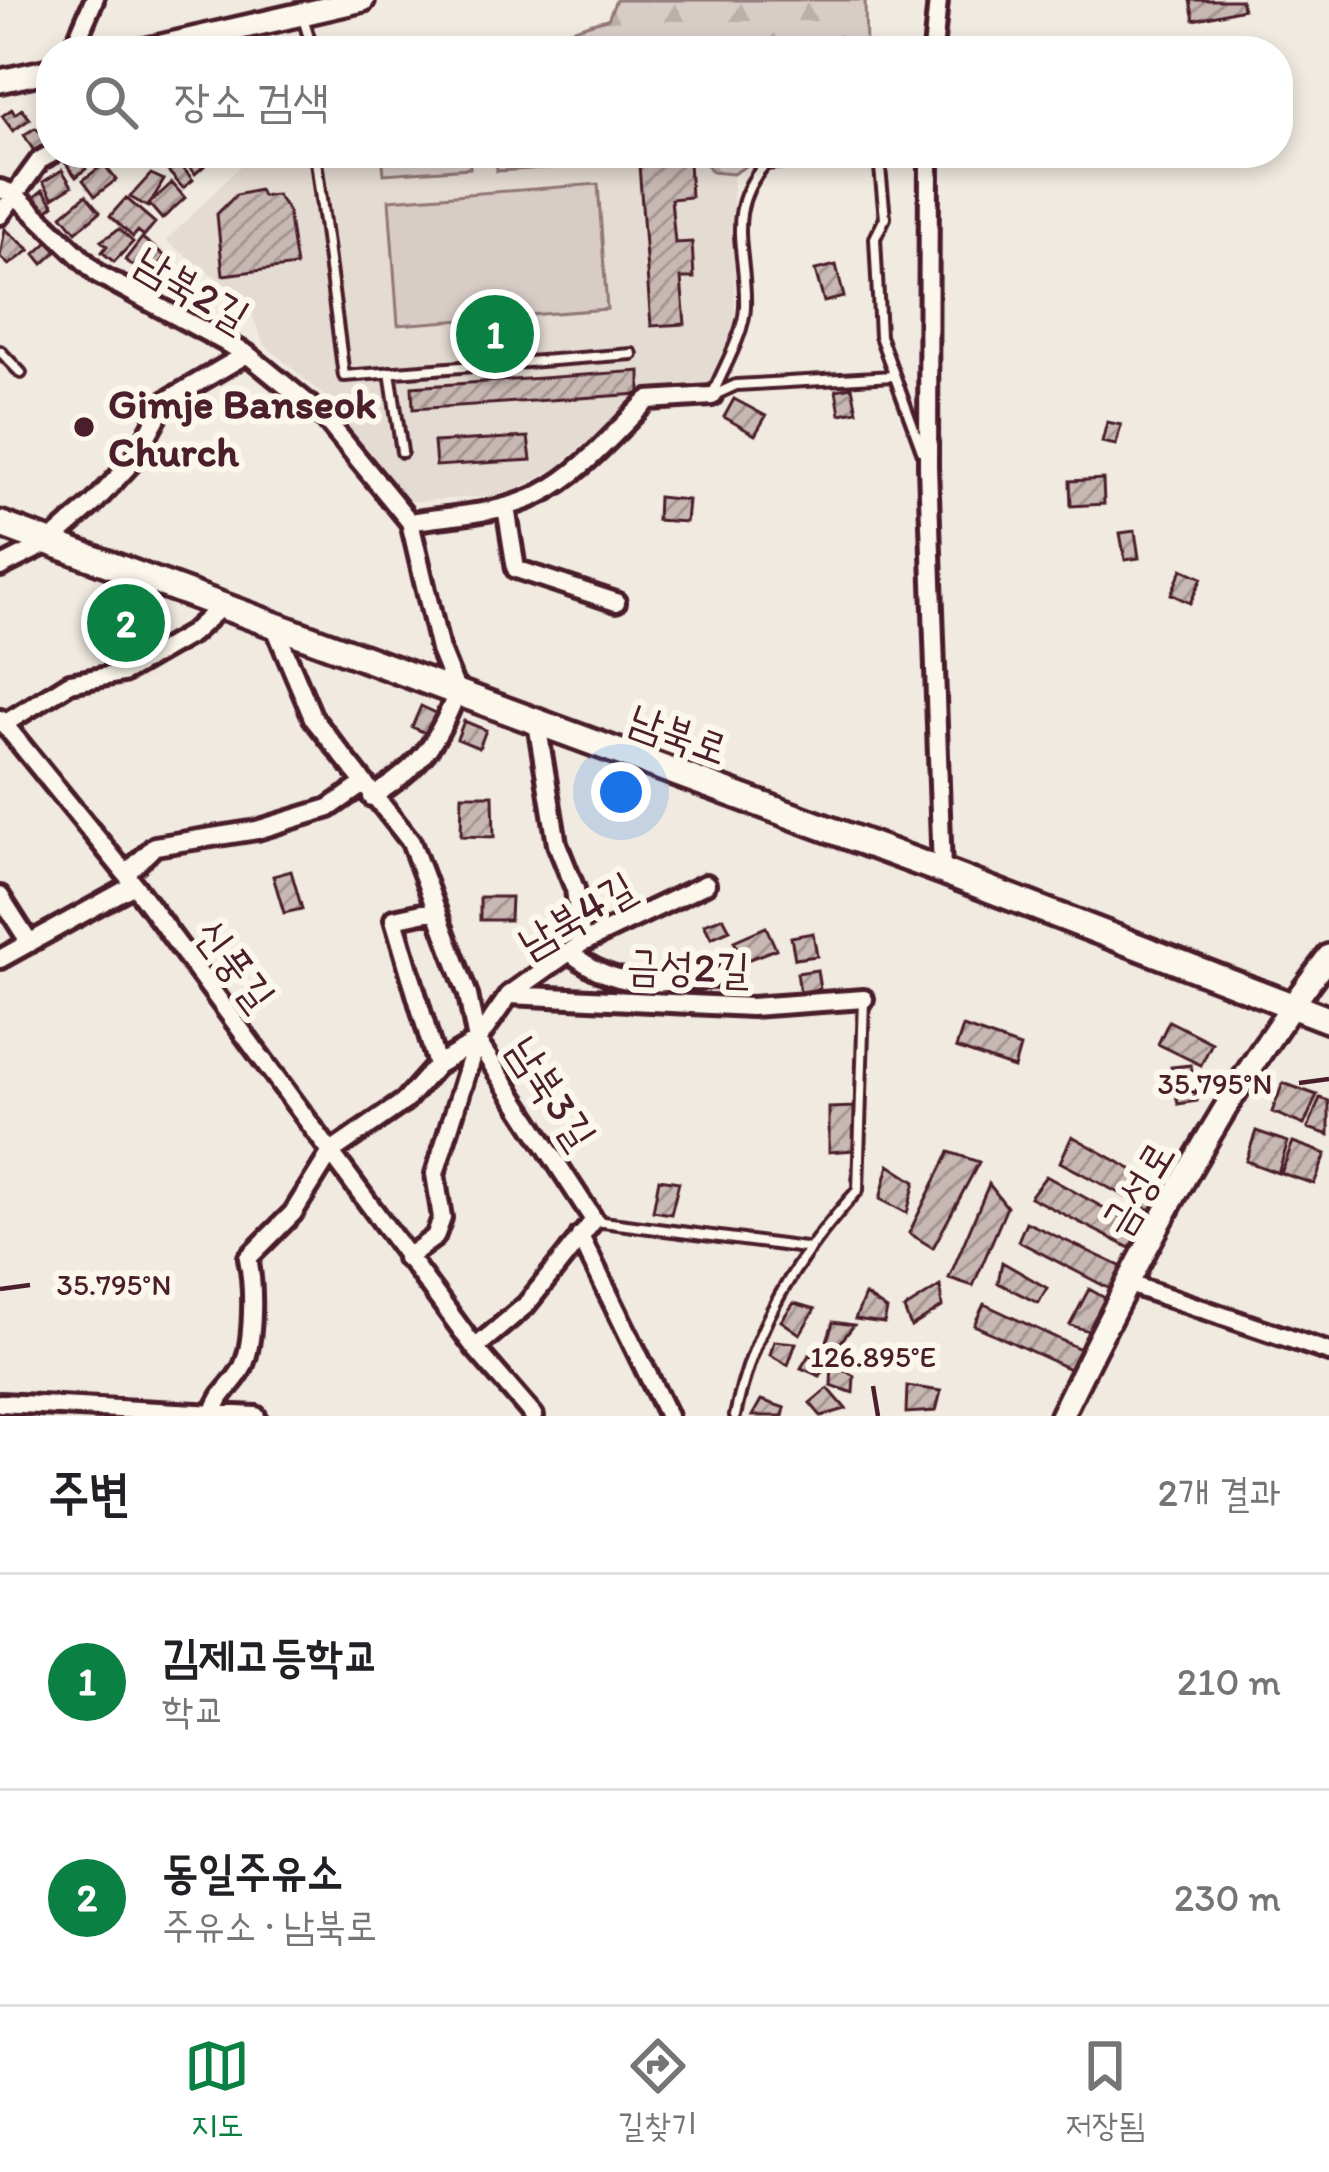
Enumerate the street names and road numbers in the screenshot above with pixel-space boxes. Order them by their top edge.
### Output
street label: 남북2길 [127,235,259,342]
street label: 남북로 [622,692,735,775]
street label: 남북4길 [509,861,644,968]
street label: 신풍길 [185,908,286,1020]
street label: 금성2길 [625,939,751,994]
street label: 남북3길 [497,1026,608,1158]
street label: 금성로 [1089,1132,1185,1245]

